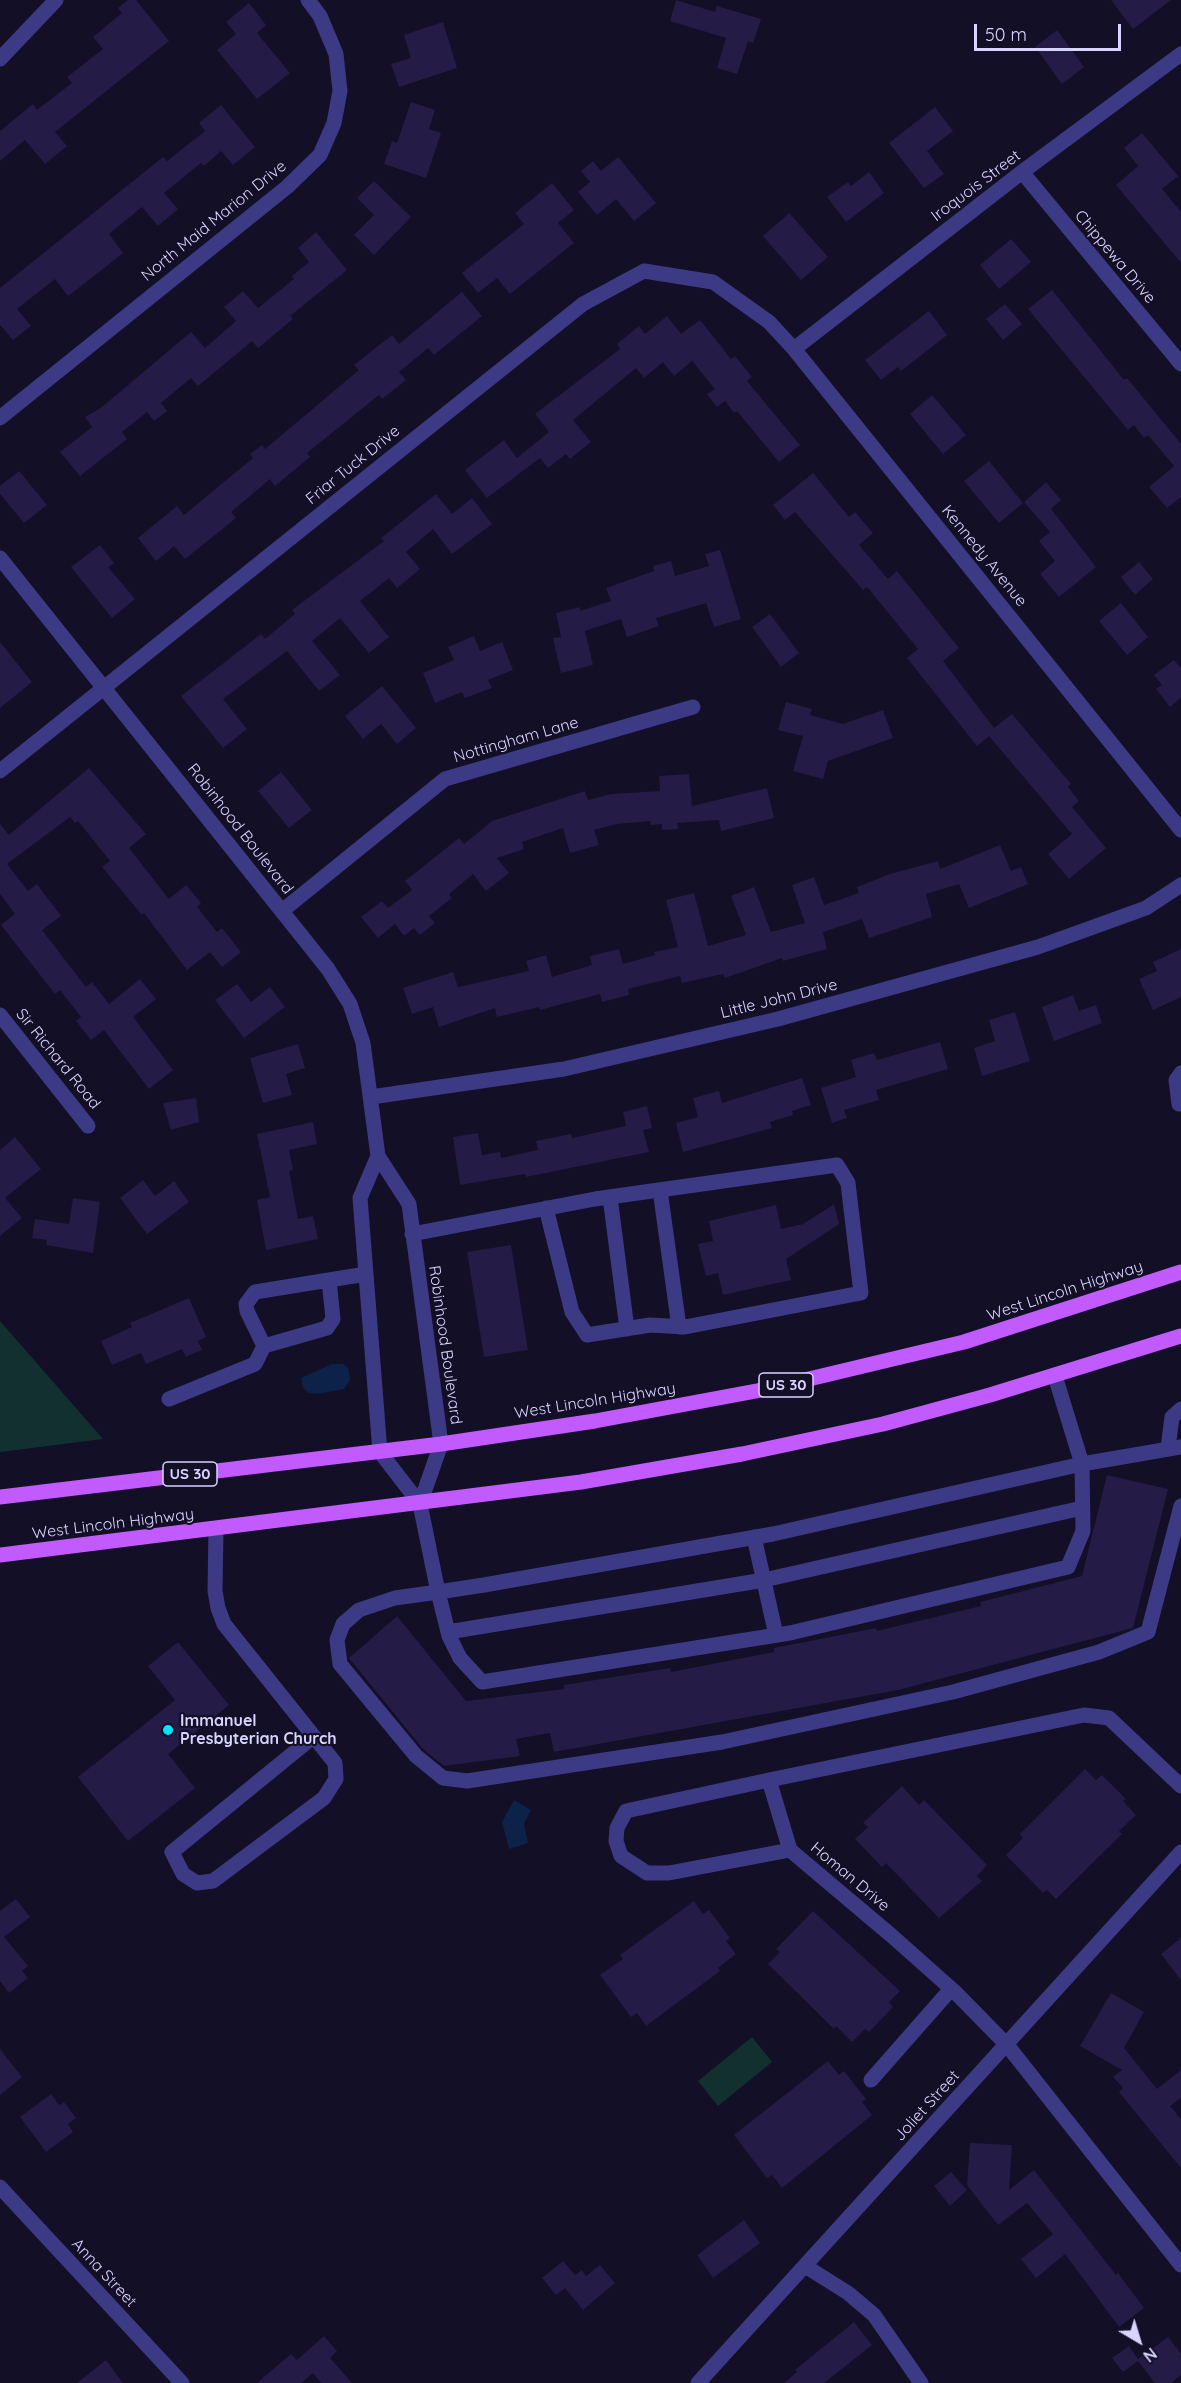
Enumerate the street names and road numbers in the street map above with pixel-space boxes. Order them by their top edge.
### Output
street label: Iroquois Street [928,146,1024,226]
street label: North Maid Marion Drive [138,157,290,285]
street label: Chippewa Drive [1070,206,1160,308]
street label: Friar Tuck Drive [302,421,404,509]
street label: Kennedy Avenue [937,501,1031,611]
street label: Nottingham Lane [451,713,581,767]
street label: Robinhood Boulevard [183,760,297,898]
street label: Little John Drive [719,975,839,1023]
street label: Sir Richard Road [12,1005,104,1113]
street label: West Lincoln Highway [985,1257,1145,1325]
street label: Robinhood Boulevard [424,1264,466,1426]
road number: US 30 [759,1373,813,1397]
street label: West Lincoln Highway [513,1379,677,1423]
road number: US 30 [163,1462,217,1486]
street label: West Lincoln Highway [31,1505,195,1543]
street label: Homan Drive [806,1838,894,1916]
street label: Joliet Street [890,2067,964,2145]
street label: Anna Street [67,2235,141,2311]

